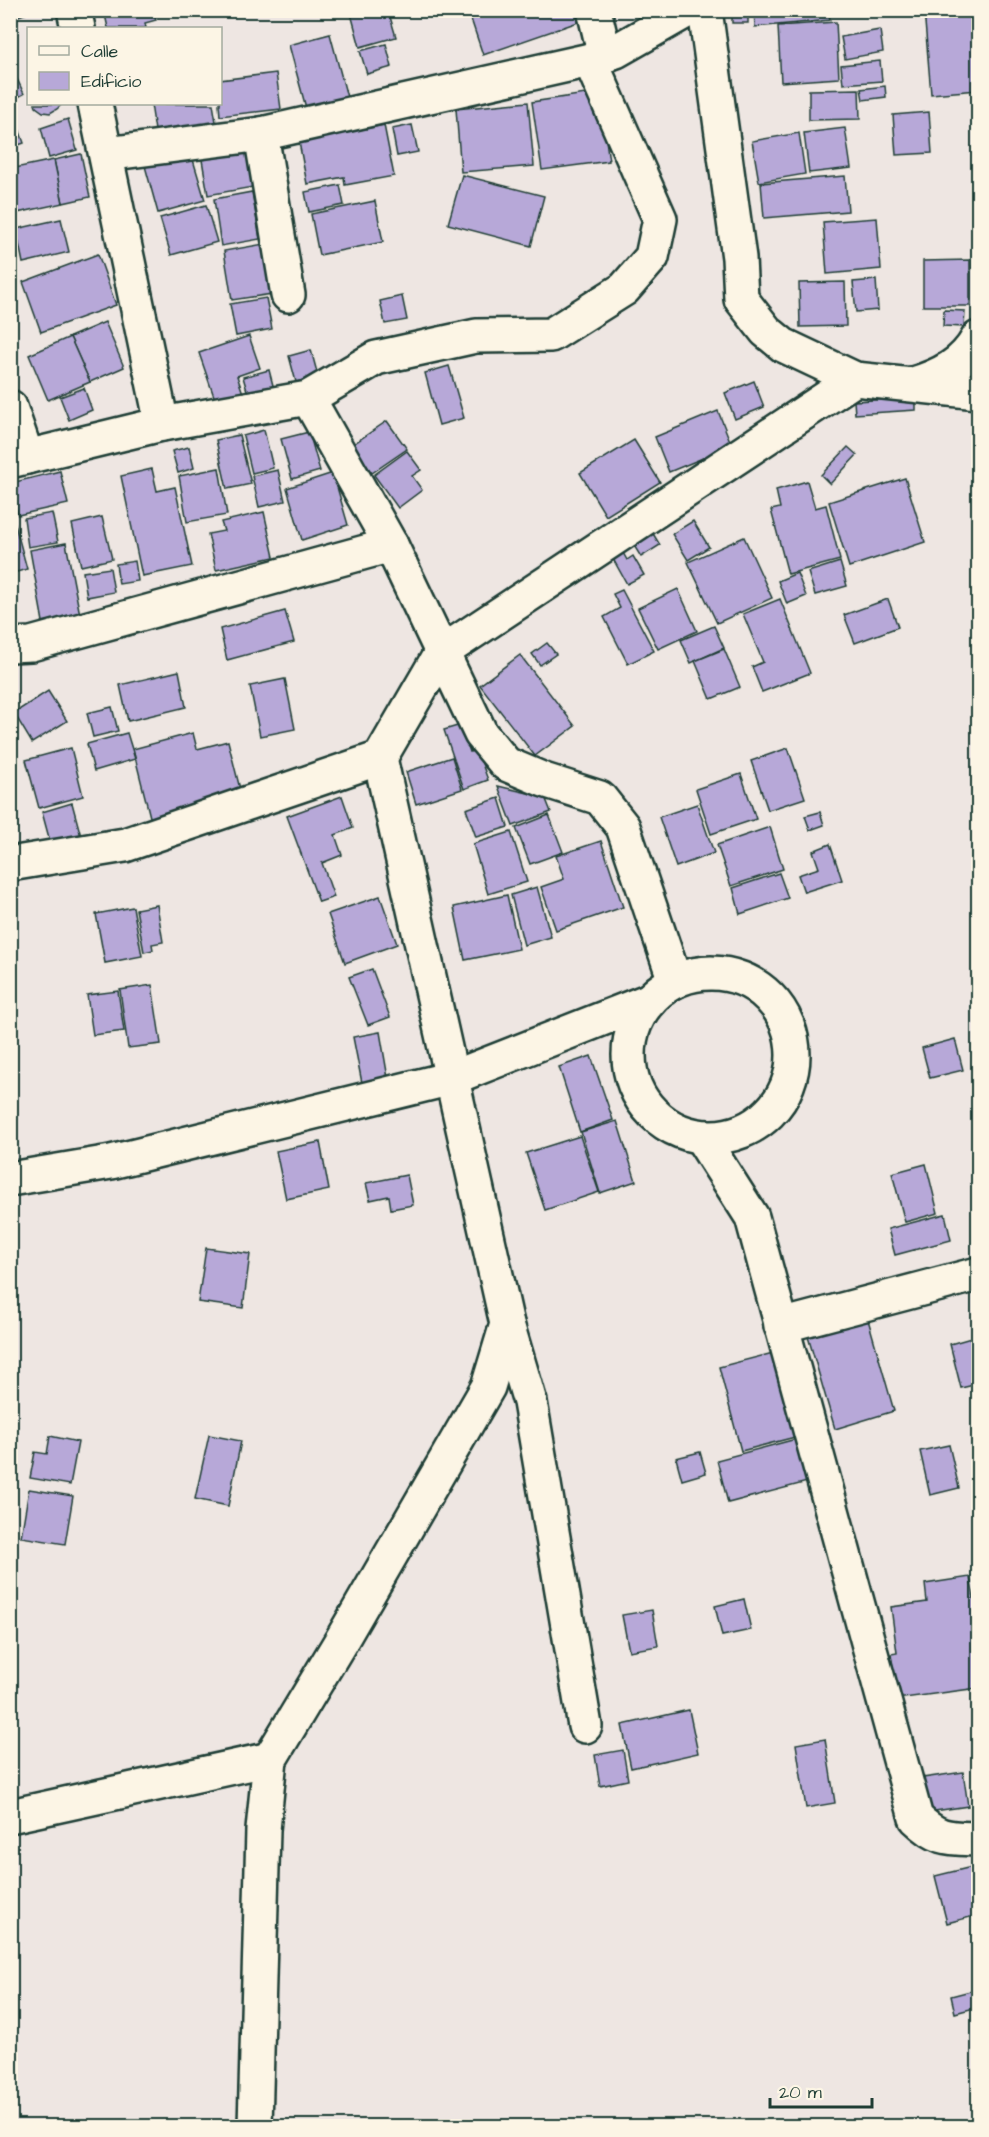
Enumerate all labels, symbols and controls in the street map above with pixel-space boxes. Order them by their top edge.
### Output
legend [27,27,222,105]
text: Calle [81,39,119,64]
text: Edificio [81,69,141,94]
scale bar [770,2071,872,2109]
text: 20 m [779,2080,822,2105]

